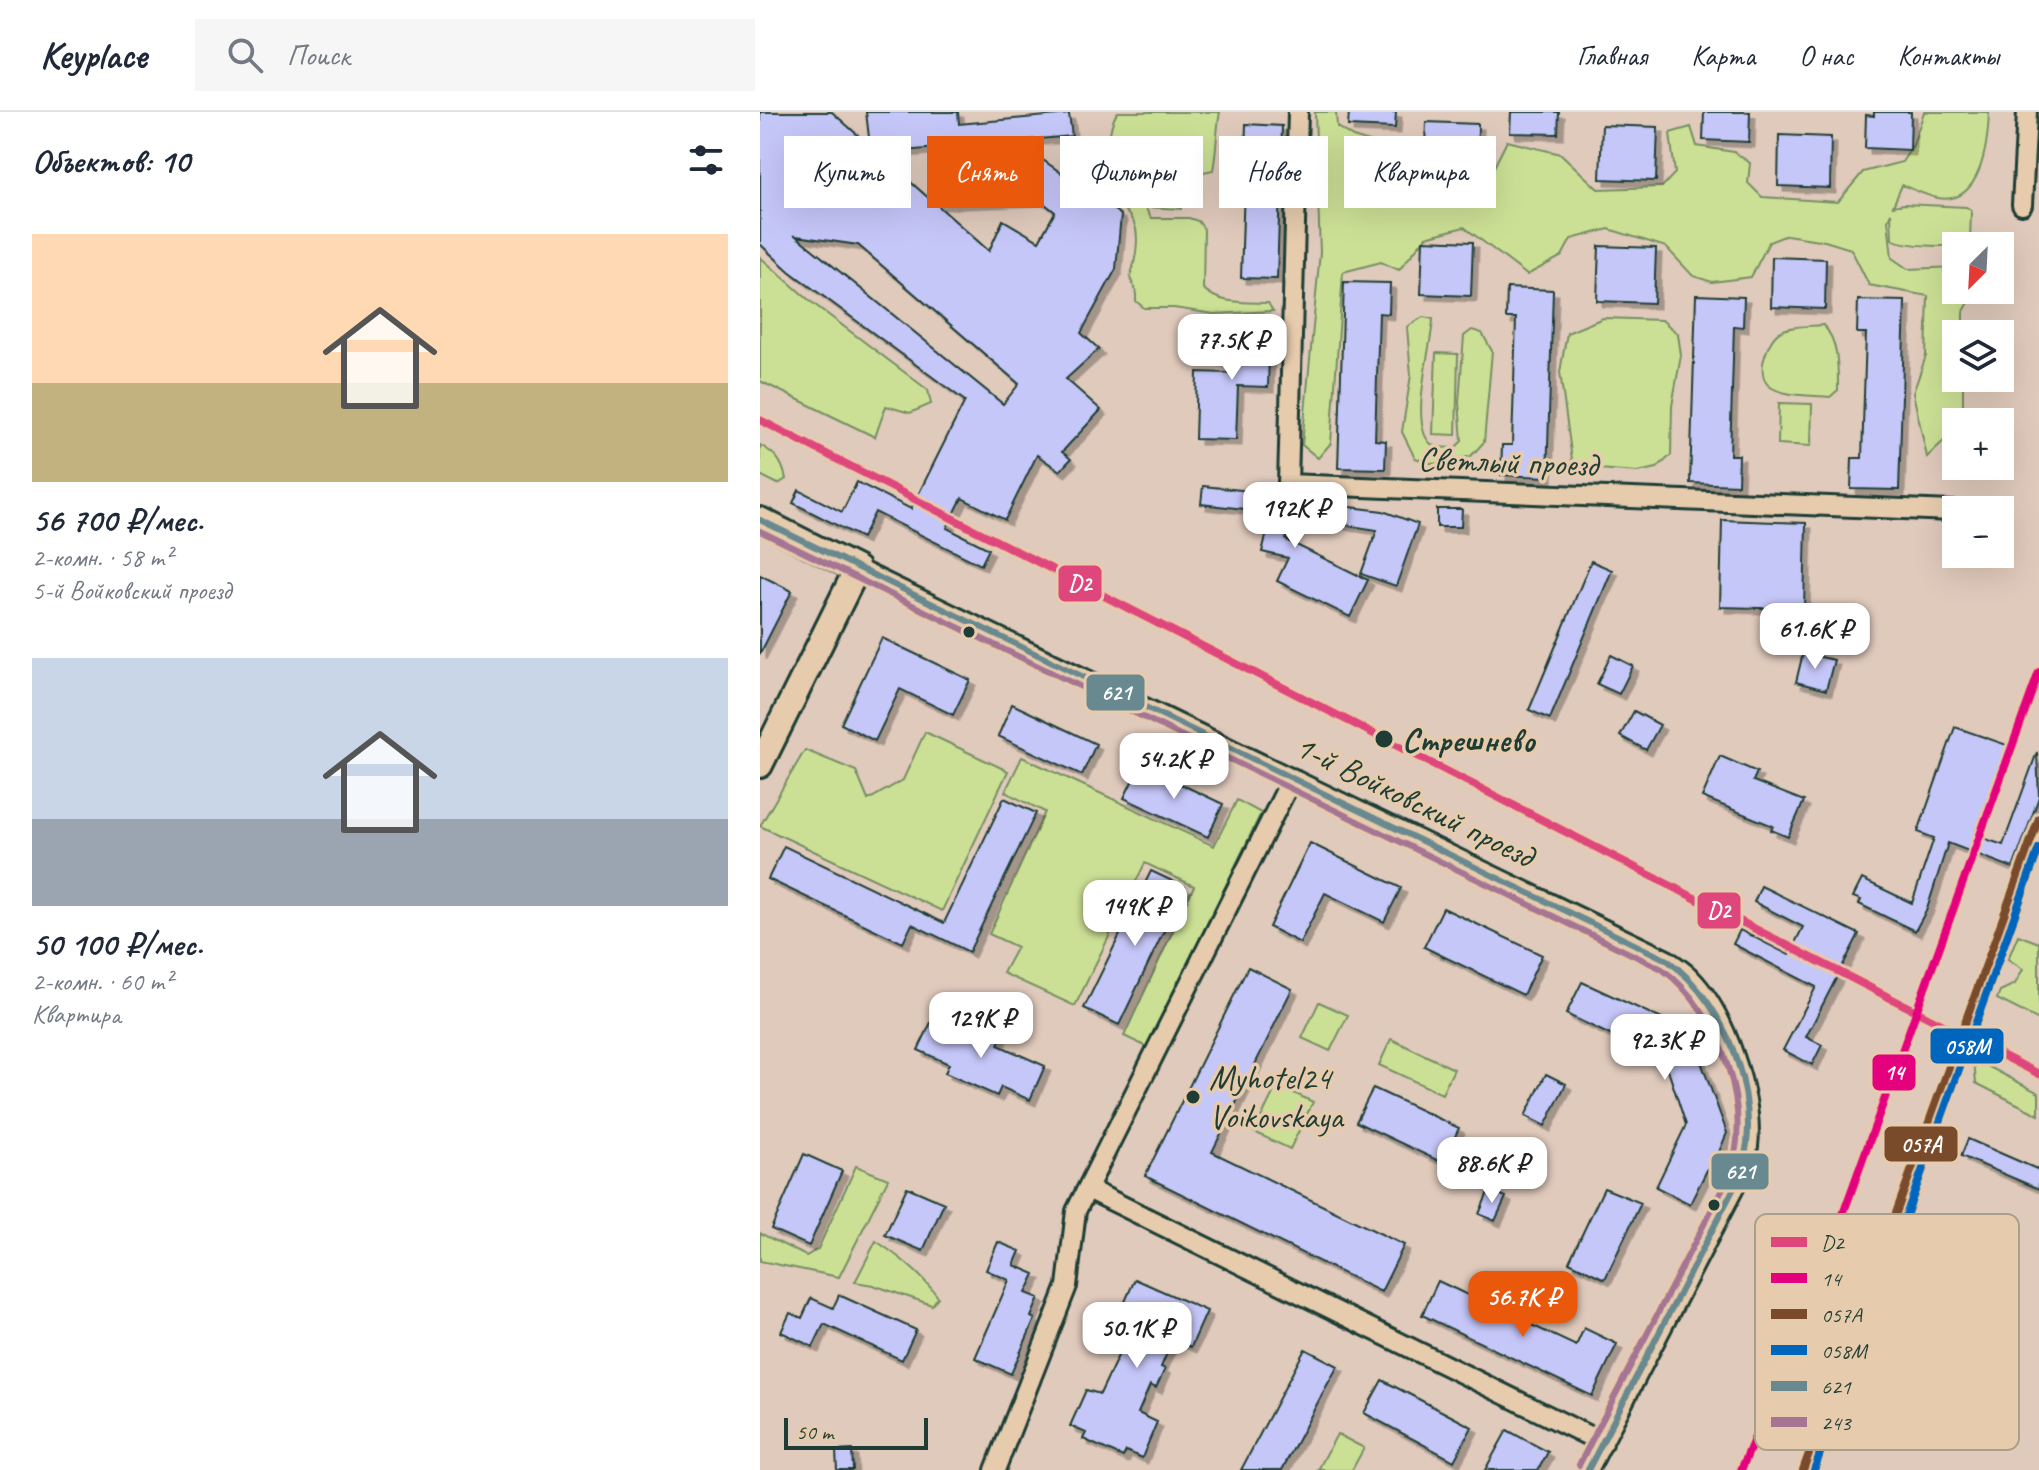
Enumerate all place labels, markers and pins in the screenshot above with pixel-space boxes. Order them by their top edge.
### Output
pin: 77.5K ₽ [1158,314,1306,382]
pin: 192K ₽ [1230,482,1360,550]
pin: 61.6K ₽ [1741,603,1889,671]
unlabelled marker [961,624,977,640]
place label: Стрешнево [1402,718,1536,761]
marker: Стрешнево [1373,728,1395,750]
pin: 54.2K ₽ [1100,733,1248,801]
pin: 149K ₽ [1070,880,1200,948]
pin: 129K ₽ [916,992,1046,1060]
pin: 92.3K ₽ [1591,1014,1739,1082]
place label: Myhotel24 Voikovskaya [1209,1056,1345,1138]
marker: Myhotel24 Voikovskaya [1184,1088,1202,1106]
pin: 88.6K ₽ [1418,1137,1566,1205]
unlabelled marker [1706,1197,1722,1213]
pin: 56.7K ₽ [1449,1271,1597,1339]
pin: 50.1K ₽ [1063,1302,1211,1370]

